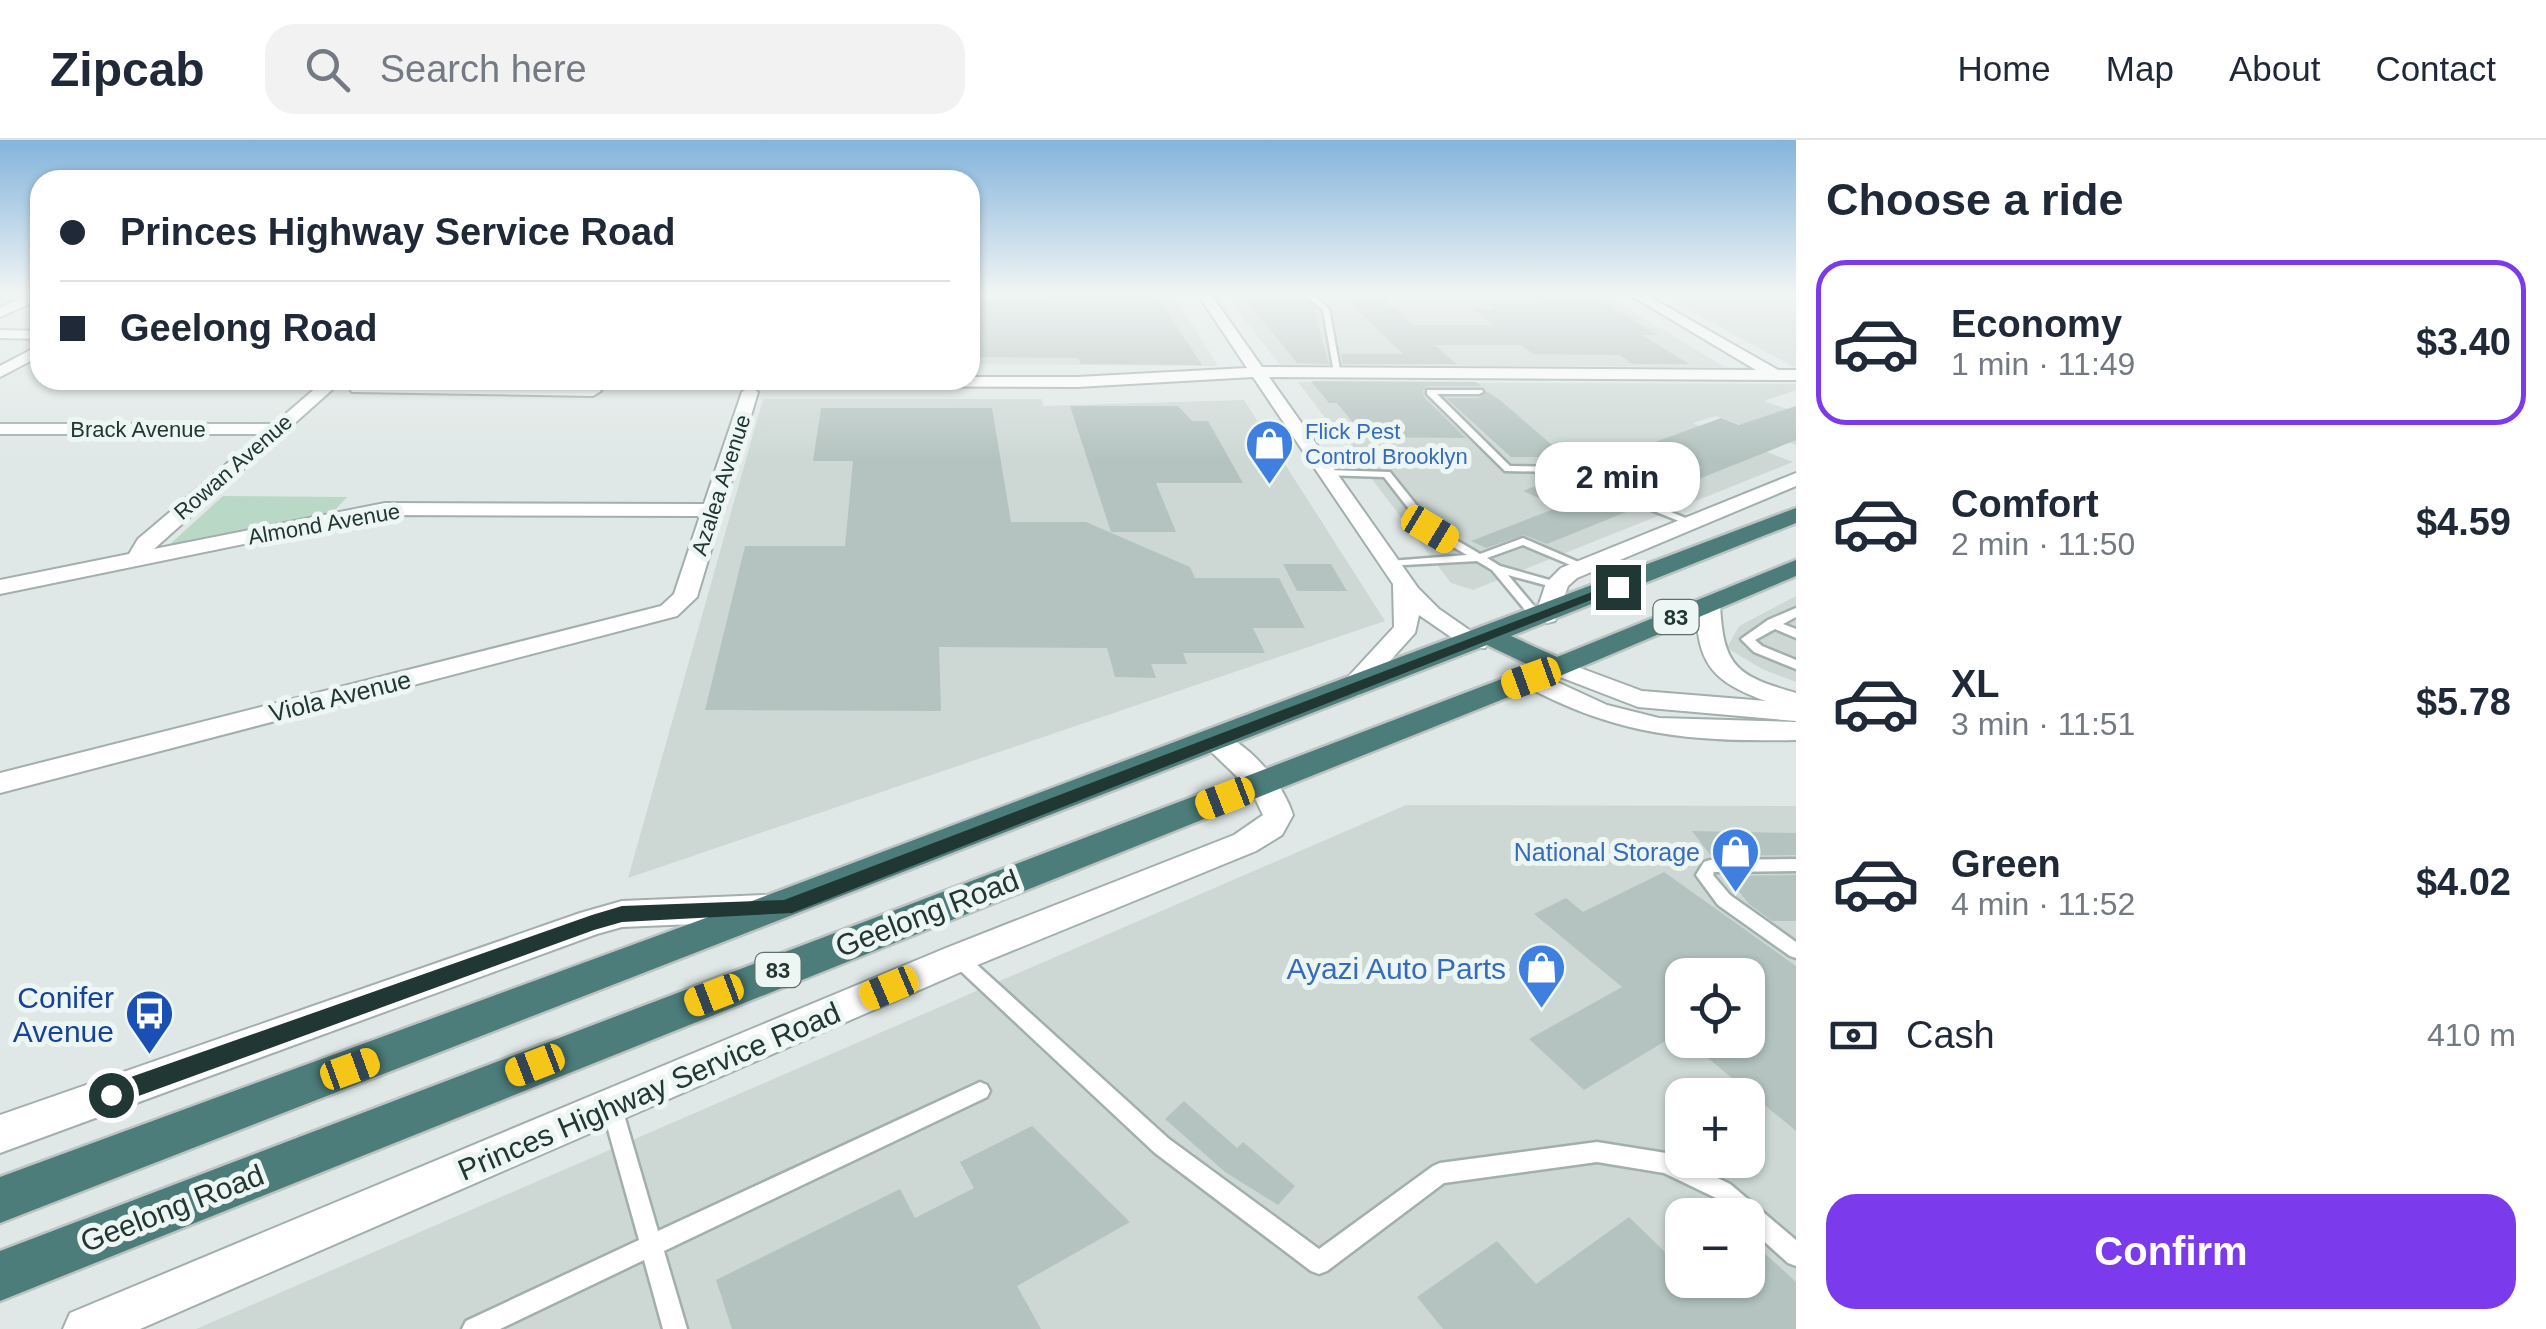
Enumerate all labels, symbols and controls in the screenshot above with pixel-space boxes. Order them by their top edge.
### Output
search box [265,24,965,114]
icon: search [300,42,355,97]
text: Zipcab [50,43,205,96]
text: Search here [380,48,587,90]
text: Home [1957,49,2051,88]
text: Map [2106,49,2174,88]
text: About [2229,49,2320,88]
text: Contact [2375,49,2496,88]
text: Choose a ride [1826,174,2124,225]
text: Princes Highway Service Road [120,211,675,253]
icon: car [1831,298,1921,388]
text: Economy [1951,303,2122,345]
text: Geelong Road [120,307,378,349]
text: $3.40 [2416,321,2511,363]
text: 1 min · 11:49 [1951,346,2135,382]
street label: Rowan Avenue [169,409,297,525]
street label: Azalea Avenue [686,412,756,558]
street label: Brack Avenue [70,417,206,442]
shop icon: Flick Pest Control Brooklyn [1244,418,1296,486]
place label: Flick Pest Control Brooklyn [1305,419,1468,469]
callout: 2 min [1536,442,1700,512]
text: 2 min [1576,459,1659,495]
icon: car [1831,478,1921,568]
text: Comfort [1951,483,2099,525]
street label: Almond Avenue [246,498,402,550]
car [1397,501,1463,557]
text: $4.59 [2416,501,2511,543]
text: 2 min · 11:50 [1951,526,2135,562]
route end [1596,565,1641,610]
road number: 83 [1654,600,1698,634]
car [1498,654,1564,702]
icon: car [1831,658,1921,748]
text: XL [1951,663,2000,705]
street label: Viola Avenue [266,665,414,727]
text: $5.78 [2416,681,2511,723]
text: 3 min · 11:51 [1951,706,2135,742]
car [1192,773,1258,823]
shop icon: National Storage [1709,826,1761,894]
place label: National Storage [1514,838,1700,866]
icon: car [1831,838,1921,928]
text: Green [1951,843,2061,885]
text: $4.02 [2416,861,2511,903]
street label: Geelong Road [831,863,1023,963]
text: 4 min · 11:52 [1951,886,2135,922]
shop icon: Ayazi Auto Parts [1515,942,1567,1010]
place label: Ayazi Auto Parts [1286,952,1506,985]
road number: 83 [756,953,800,987]
map controls [1665,958,1765,1298]
button: locate [1665,958,1765,1058]
car [856,962,922,1014]
car [681,970,747,1020]
place label: Conifer Avenue [13,981,114,1048]
bus stop icon: Conifer Avenue [123,988,175,1056]
street label: Princes Highway Service Road [453,995,845,1187]
icon: cash [1826,1008,1881,1063]
text: Cash [1906,1014,1995,1056]
text: 410 m [2427,1017,2516,1053]
car [502,1040,568,1090]
car [317,1045,383,1093]
route start [89,1073,134,1118]
button: + [1665,1078,1765,1178]
street label: Geelong Road [76,1158,268,1258]
button: Confirm [1826,1194,2516,1309]
button: − [1665,1198,1765,1298]

